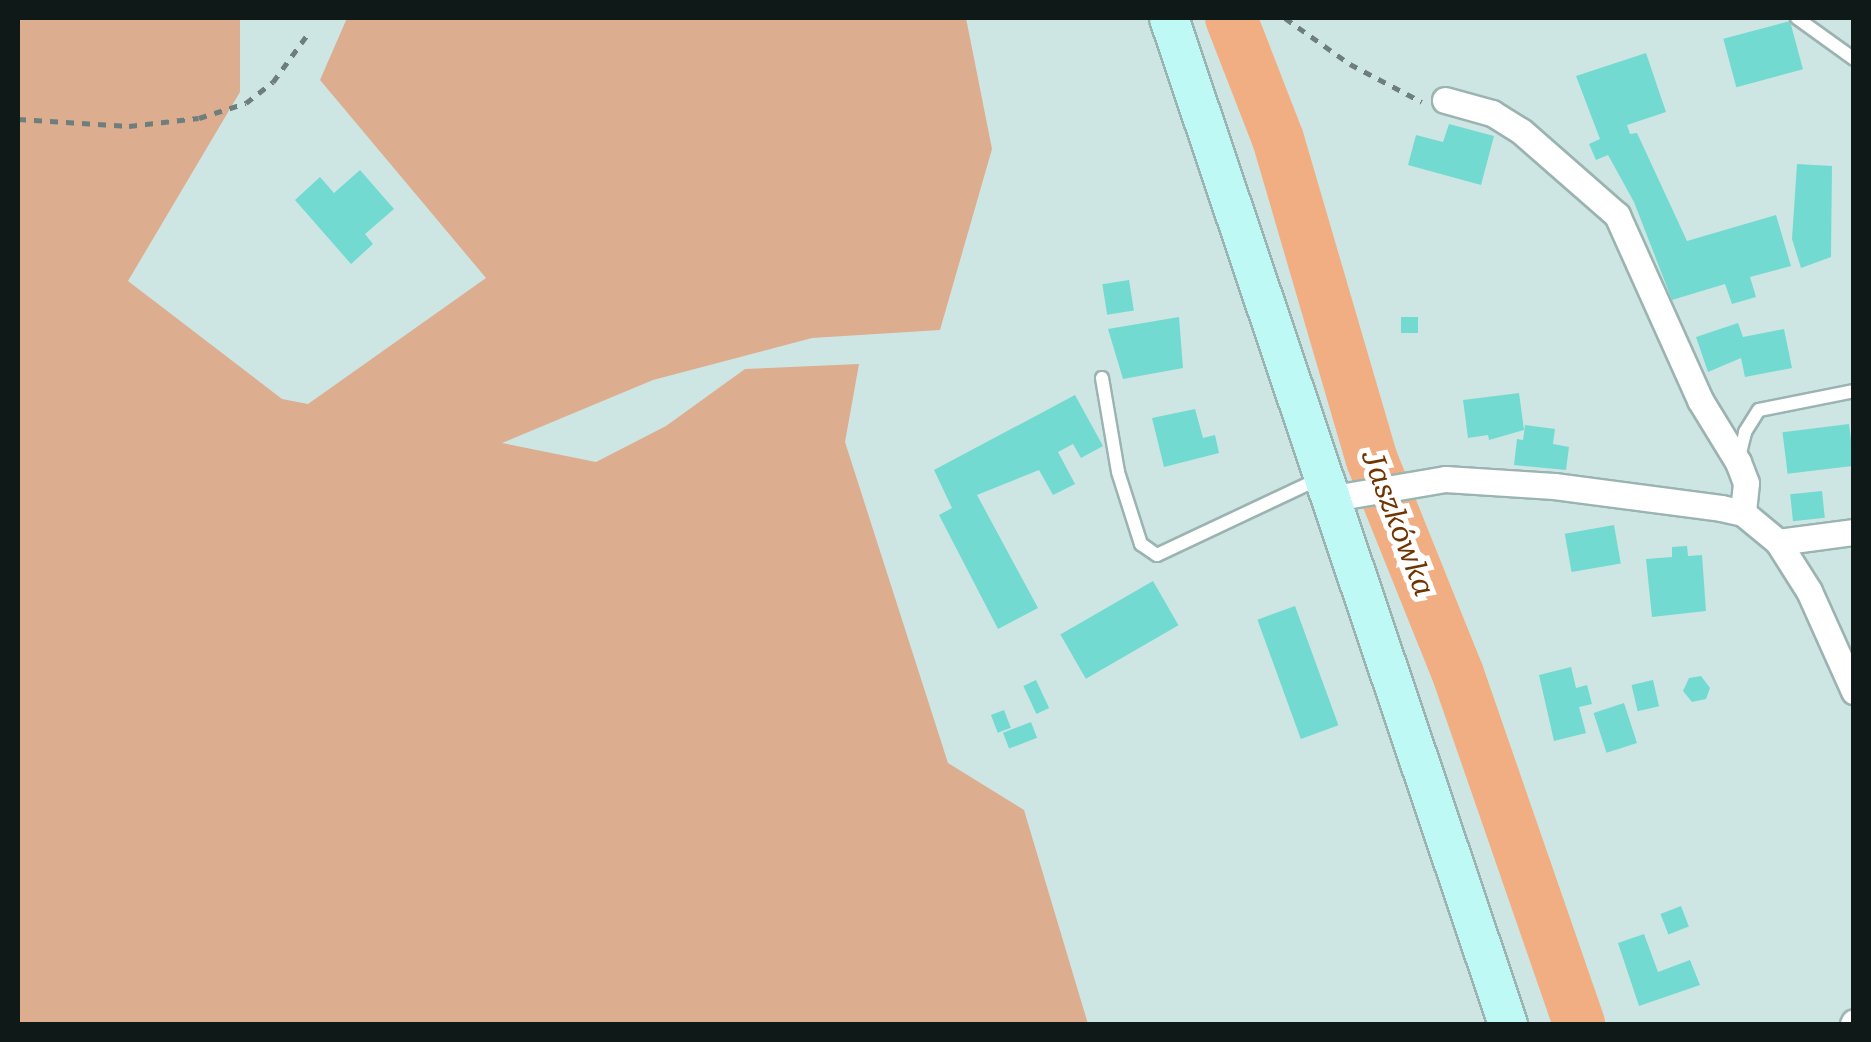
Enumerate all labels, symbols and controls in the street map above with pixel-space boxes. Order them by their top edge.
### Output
water label: Jaszkówka [1354,445,1442,601]

